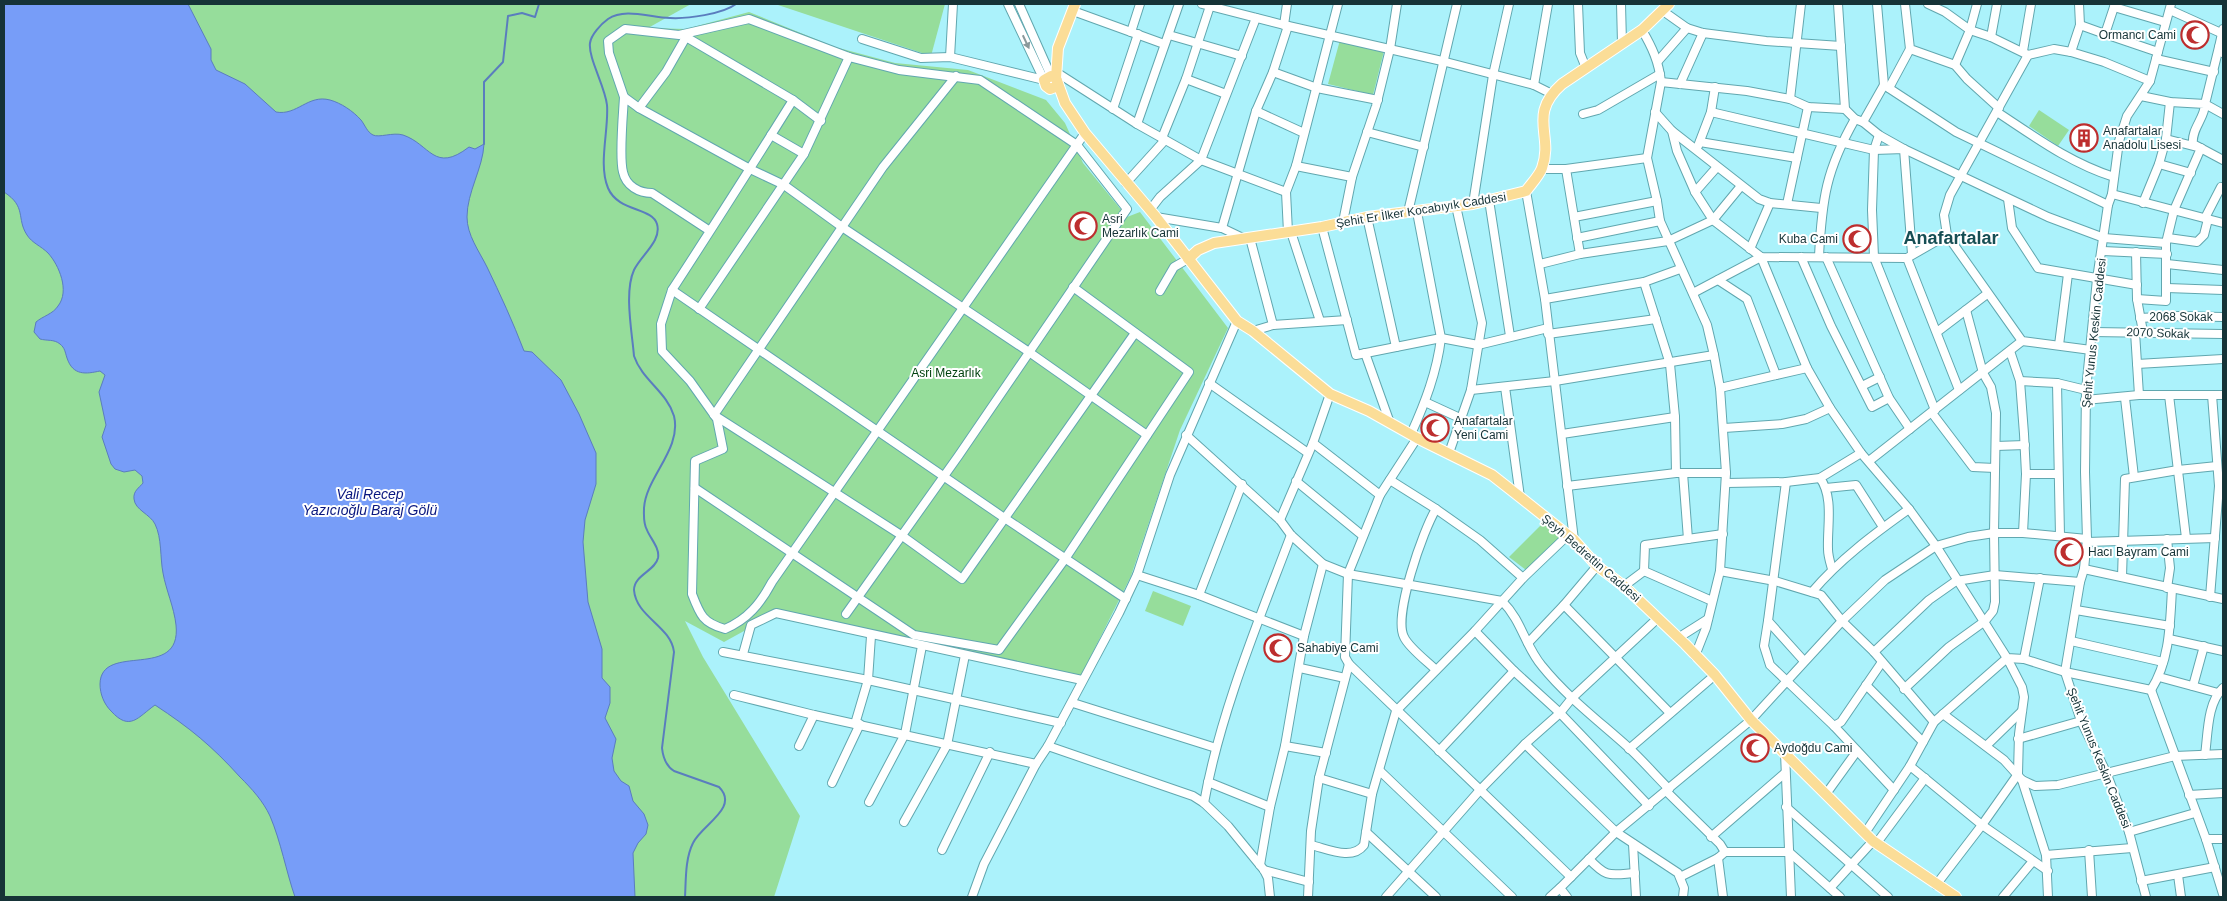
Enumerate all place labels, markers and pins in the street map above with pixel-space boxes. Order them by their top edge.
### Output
mosque icon: Ormancı Cami [2180,20,2210,50]
place label: Ormancı Cami [2099,28,2176,42]
building icon: Anafartalar Anadolu Lisesi [2069,123,2099,153]
place label: Anafartalar Anadolu Lisesi [2103,124,2181,152]
mosque icon: Asri Mezarlık Cami [1068,211,1098,241]
place label: Asri Mezarlık Cami [1102,212,1179,240]
mosque icon: Kuba Cami [1842,224,1872,254]
place label: Kuba Cami [1779,232,1838,246]
mosque icon: Anafartalar Yeni Cami [1420,413,1450,443]
place label: Anafartalar Yeni Cami [1454,414,1513,442]
mosque icon: Hacı Bayram Cami [2054,537,2084,567]
place label: Hacı Bayram Cami [2088,545,2189,559]
mosque icon: Sahabiye Cami [1263,633,1293,663]
place label: Sahabiye Cami [1297,641,1378,655]
mosque icon: Aydoğdu Cami [1740,733,1770,763]
place label: Aydoğdu Cami [1774,741,1853,755]

